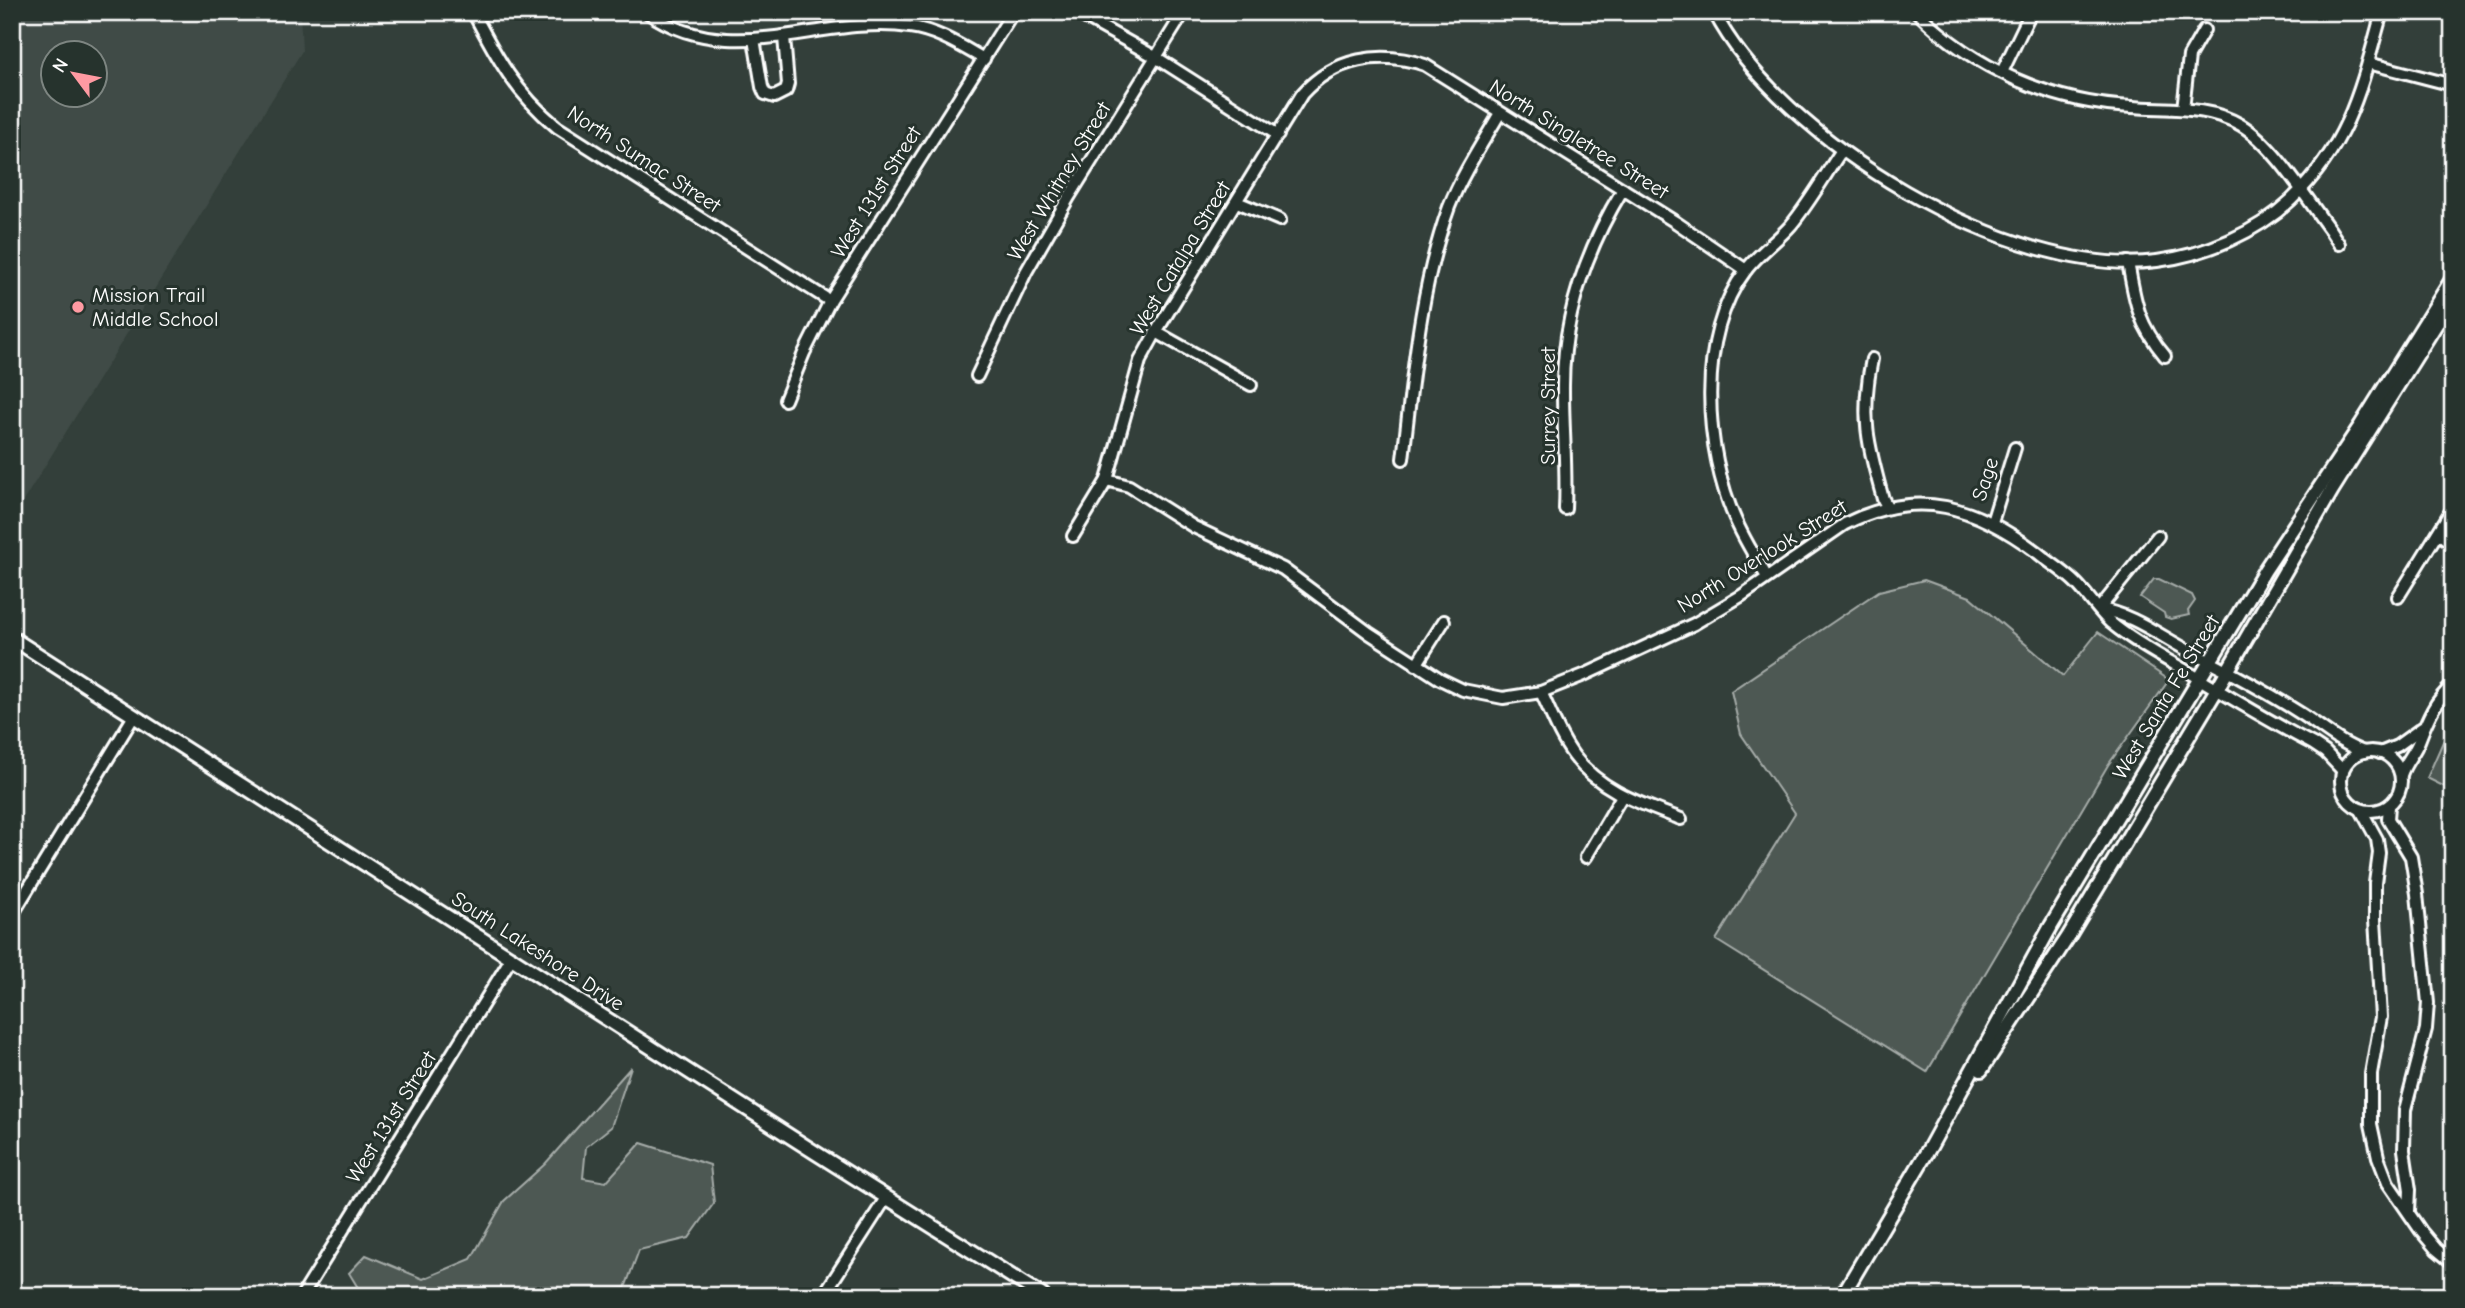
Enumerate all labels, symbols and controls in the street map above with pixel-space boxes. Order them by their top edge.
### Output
north arrow [38,38,108,108]
text: N [48,54,73,77]
street label: North Singletree Street [1485,74,1674,204]
street label: West Whitney Street [1002,97,1116,265]
street label: North Sumac Street [563,101,726,218]
street label: West 131st Street [826,121,927,262]
street label: West Catalpa Street [1125,176,1236,339]
place label: Mission Trail Middle School [92,283,219,331]
marker: Mission Trail Middle School [70,299,86,315]
street label: Surrey Street [1536,346,1560,465]
street label: Sage [1967,454,2003,504]
street label: North Overlook Street [1673,494,1852,618]
street label: West Santa Fe Street [2107,610,2225,783]
street label: South Lakeshore Drive [447,886,629,1016]
street label: West 131st Street [341,1046,442,1187]

